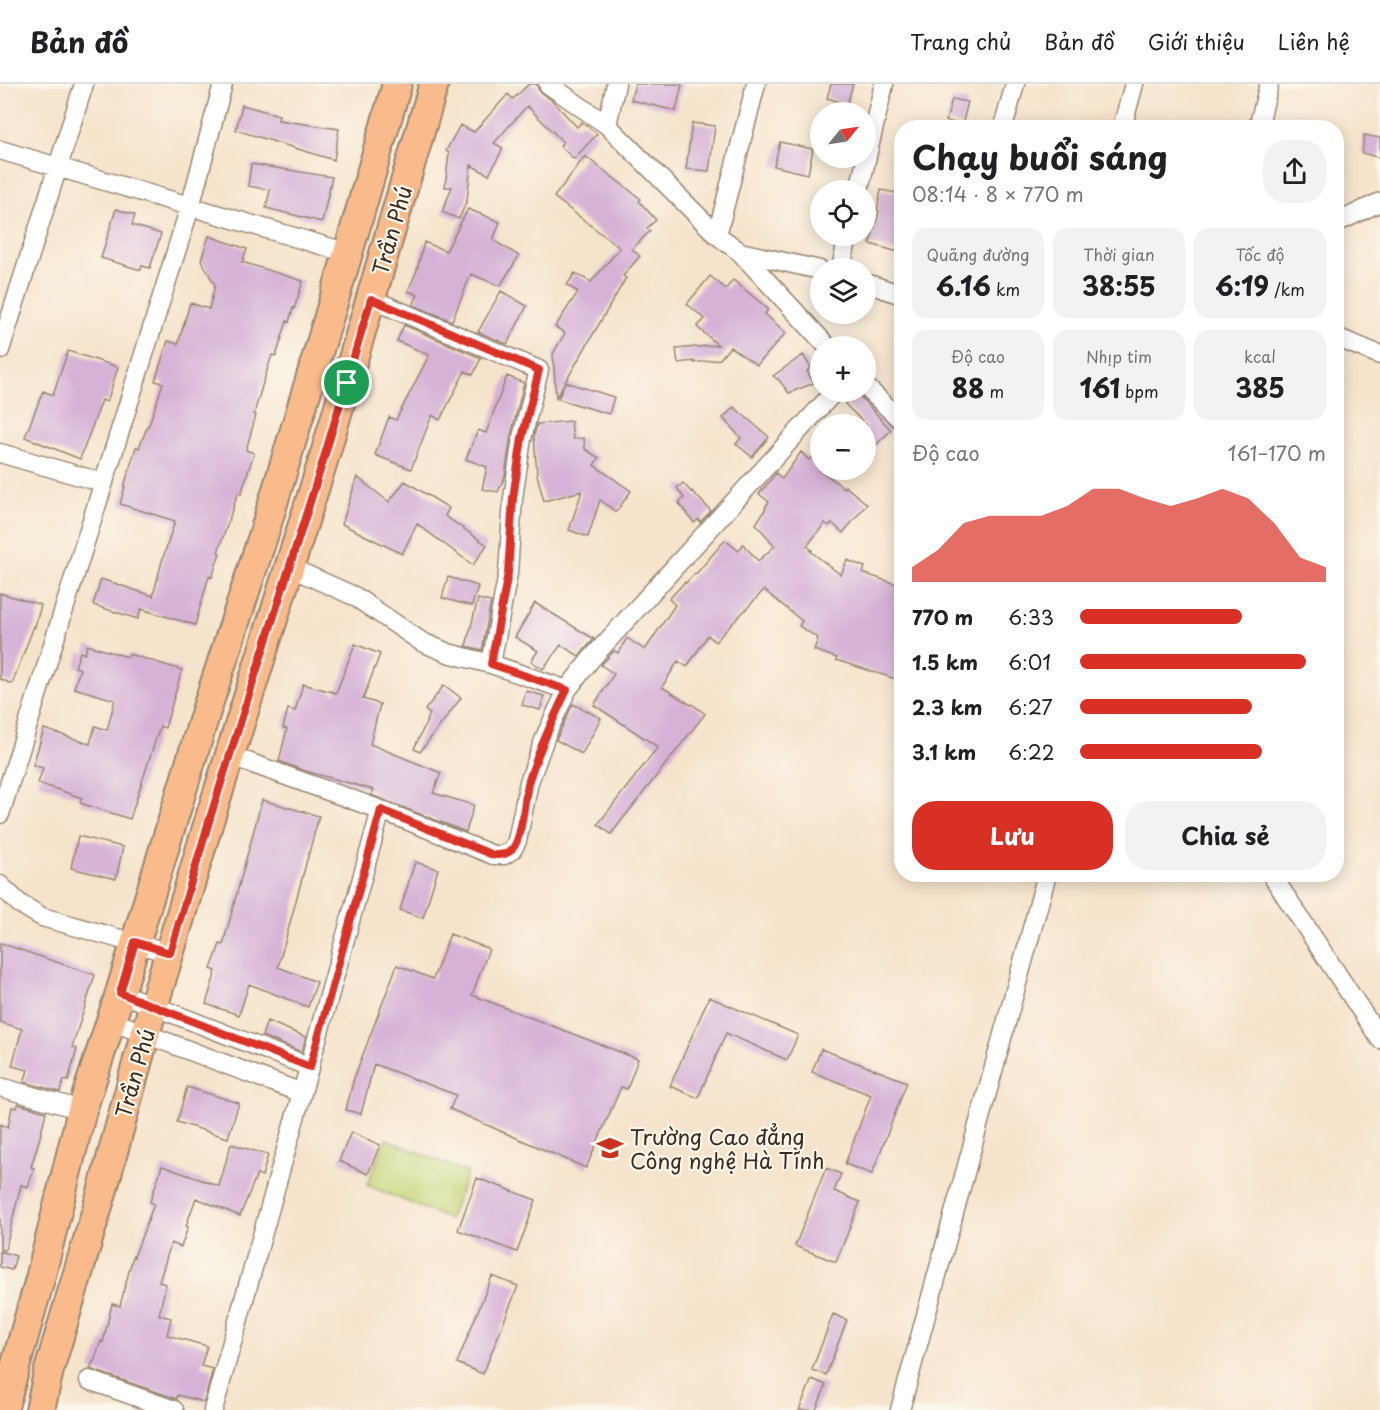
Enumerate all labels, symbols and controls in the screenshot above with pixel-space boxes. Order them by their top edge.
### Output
text: Bản đồ [30,20,128,63]
text: Trang chủ [910,25,1011,57]
text: Bản đồ [1044,25,1115,57]
text: Giới thiệu [1148,25,1245,57]
text: Liên hệ [1278,25,1350,57]
north arrow [810,102,876,168]
map controls [810,102,876,480]
text: Chạy buổi sáng [912,131,1168,181]
button: share [1263,140,1326,203]
text: 08:14 · 8 × 770 m [912,179,1084,209]
button: locate [810,180,876,246]
street label: Trần Phú [363,182,419,278]
text: Quãng đường [926,242,1030,266]
text: Thời gian [1083,242,1155,266]
text: Tốc độ [1236,242,1284,266]
button: layers [810,258,876,324]
text: 6.16 [936,266,991,305]
text: 38:55 [1082,266,1156,305]
text: 6:19 [1215,266,1269,305]
text: km [991,277,1020,301]
text: /km [1269,277,1305,301]
button: + [810,336,876,402]
text: Độ cao [951,344,1005,368]
text: Nhịp tim [1086,344,1152,368]
text: kcal [1244,344,1276,368]
pin [321,357,372,408]
icon: arrive [330,366,363,399]
text: 88 [952,368,984,407]
text: 161 [1080,368,1120,407]
text: 385 [1235,368,1285,407]
text: m [984,379,1004,403]
text: bpm [1120,379,1158,403]
button: − [810,414,876,480]
text: Độ cao [912,438,980,468]
text: 161–170 m [1227,438,1326,468]
text: 770 m [912,602,973,632]
text: 6:33 [1008,602,1054,632]
text: 1.5 km [912,647,978,677]
text: 6:01 [1008,647,1051,677]
text: 2.3 km [912,692,982,722]
text: 6:27 [1008,692,1053,722]
text: 3.1 km [912,737,976,767]
text: 6:22 [1008,737,1055,767]
button: Lưu [912,801,1113,870]
button: Chia sẻ [1125,801,1326,870]
street label: Trần Phú [106,1025,162,1121]
place label: Trường Cao đẳng Công nghệ Hà Tĩnh [630,1120,824,1176]
school or university icon: Trường Cao đẳng Công nghệ Hà Tĩnh [595,1133,625,1163]

